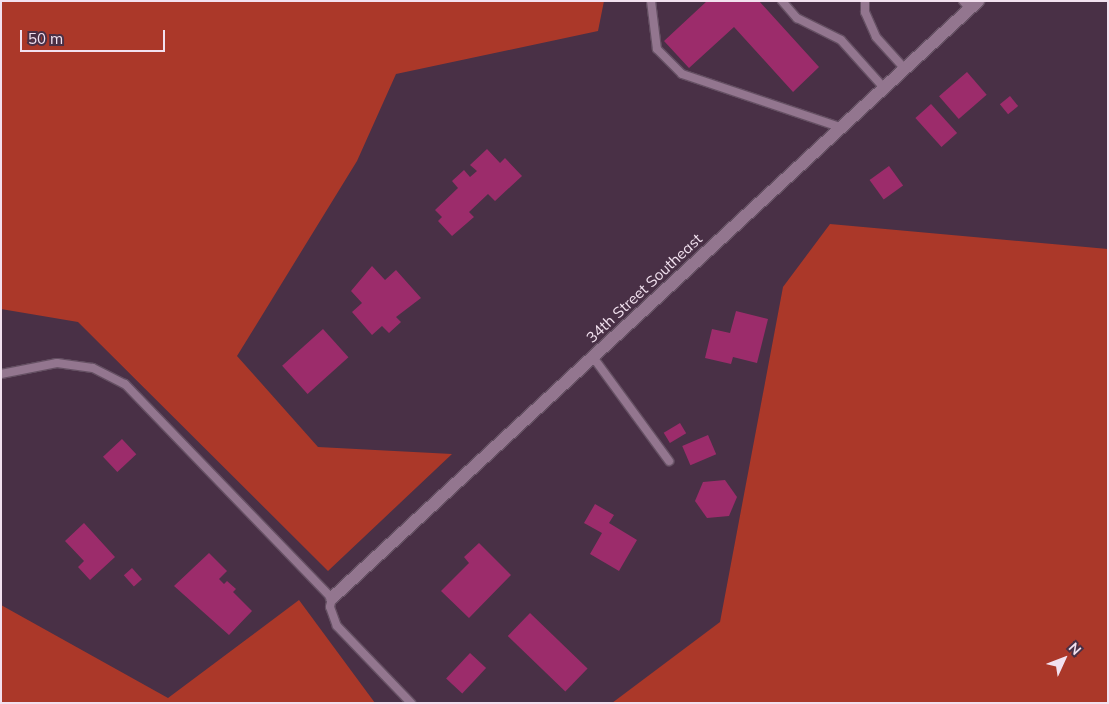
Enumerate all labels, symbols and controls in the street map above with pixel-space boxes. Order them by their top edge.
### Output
scale bar [22,20,168,52]
text: 50 m [28,29,63,48]
street label: 34th Street Southeast [582,230,706,346]
north arrow [1039,634,1089,684]
text: N [1065,639,1085,659]

